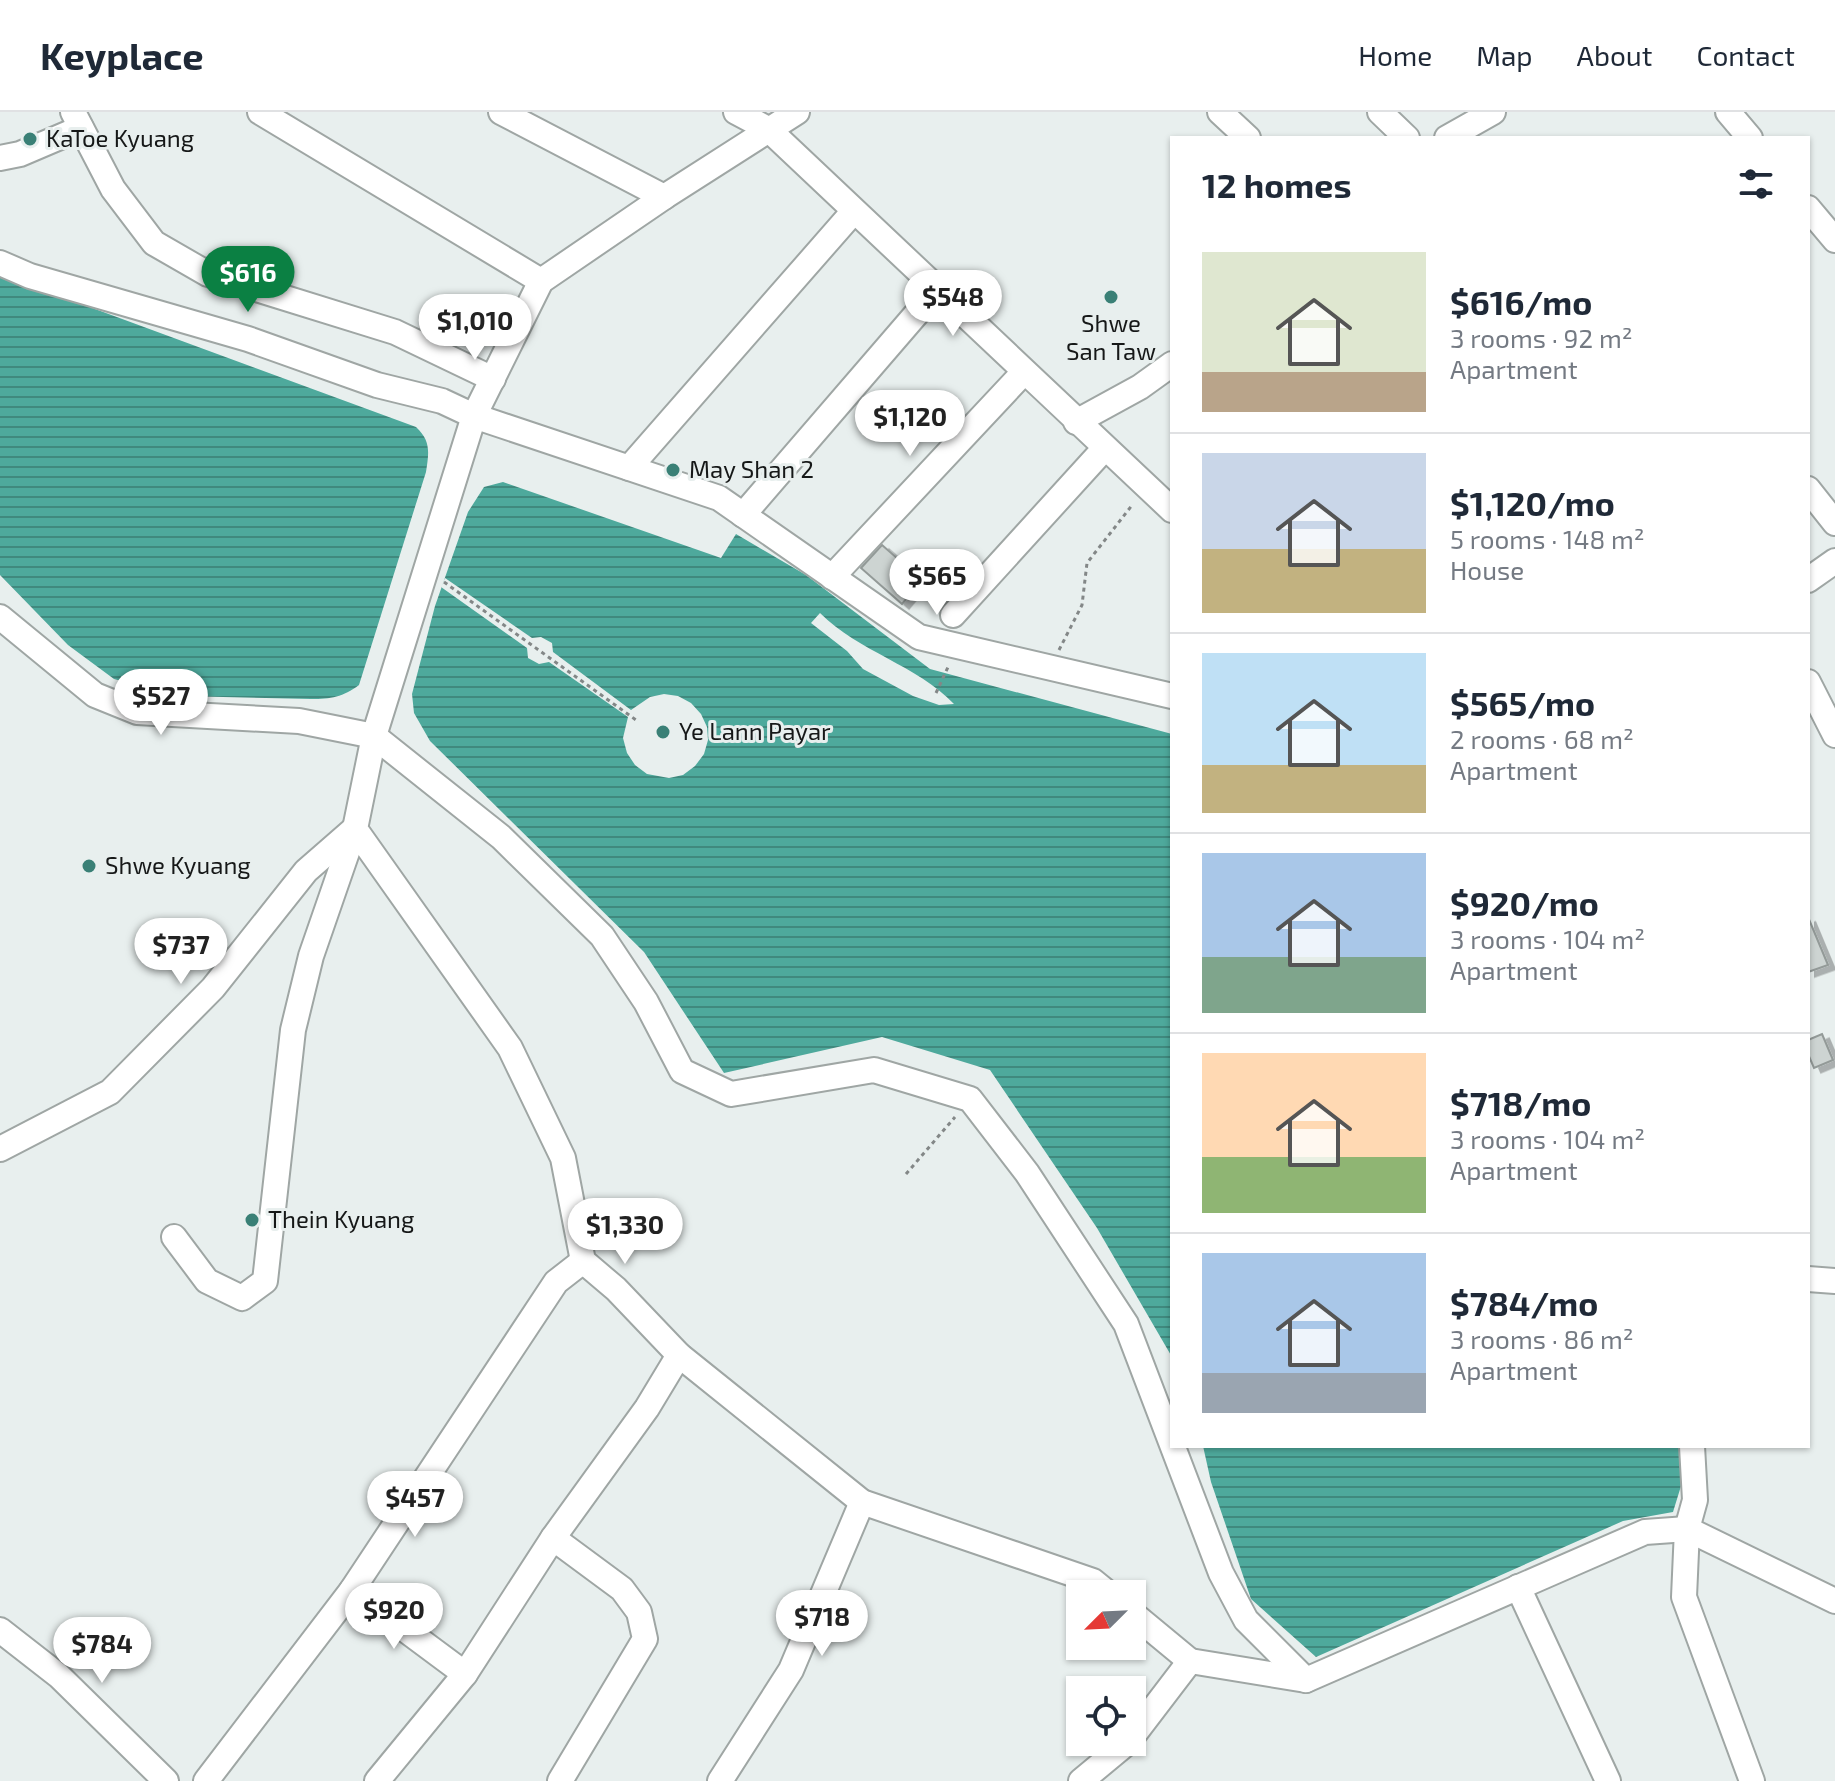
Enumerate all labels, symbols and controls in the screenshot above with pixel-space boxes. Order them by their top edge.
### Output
text: Keyplace [40,32,204,78]
text: Home [1358,38,1432,72]
text: Map [1476,38,1533,72]
text: About [1577,38,1652,72]
text: Contact [1696,38,1795,72]
place label: KaToe Kyuang [46,123,194,152]
marker: KaToe Kyuang [21,130,39,148]
icon: filters [1734,162,1778,206]
text: 12 homes [1202,164,1351,205]
pin: $616 [201,246,295,314]
text: $616 [220,256,277,287]
pin: $548 [906,270,1000,338]
text: $548 [922,280,984,311]
text: $616/mo [1450,281,1592,322]
icon: home [1266,284,1362,380]
marker: Shwe San Taw [1102,288,1120,306]
pin: $1,010 [410,294,540,362]
text: $1,010 [437,304,513,335]
place label: Shwe San Taw [1066,308,1156,365]
text: 3 rooms · 92 m² [1450,322,1632,353]
text: Apartment [1450,353,1578,384]
pin: $1,120 [845,390,975,458]
text: $1,120 [873,400,947,431]
place label: May Shan 2 [689,454,814,483]
marker: May Shan 2 [664,461,682,479]
text: $1,120/mo [1450,482,1615,523]
icon: home [1266,485,1362,581]
text: 5 rooms · 148 m² [1450,523,1645,554]
pin: $565 [890,549,984,617]
text: House [1450,554,1524,585]
text: $565 [907,559,967,590]
pin: $527 [114,669,208,737]
text: $527 [132,679,190,710]
text: $565/mo [1450,682,1595,723]
icon: home [1266,685,1362,781]
place label: Ye Lann Payar [679,716,831,745]
marker: Ye Lann Payar [654,723,672,741]
text: 2 rooms · 68 m² [1450,723,1634,754]
text: Apartment [1450,754,1578,785]
place label: Shwe Kyuang [105,850,251,879]
marker: Shwe Kyuang [80,857,98,875]
text: $920/mo [1450,882,1599,923]
icon: home [1266,885,1362,981]
pin: $737 [134,918,228,986]
text: 3 rooms · 104 m² [1450,923,1645,954]
text: $737 [152,928,210,959]
text: Apartment [1450,954,1578,985]
text: $718/mo [1450,1082,1591,1123]
icon: home [1266,1085,1362,1181]
text: 3 rooms · 104 m² [1450,1123,1645,1154]
text: Apartment [1450,1154,1578,1185]
pin: $1,330 [560,1198,690,1266]
place label: Thein Kyuang [268,1204,414,1233]
text: $1,330 [586,1208,664,1239]
marker: Thein Kyuang [243,1211,261,1229]
text: $784/mo [1450,1282,1598,1323]
icon: home [1266,1285,1362,1381]
text: 3 rooms · 86 m² [1450,1323,1634,1354]
text: Apartment [1450,1354,1578,1385]
pin: $457 [368,1471,462,1539]
text: $457 [385,1481,445,1512]
north arrow [1066,1580,1146,1660]
map controls [1066,1580,1146,1756]
pin: $920 [347,1583,441,1651]
pin: $718 [775,1590,869,1658]
text: $920 [363,1593,425,1624]
text: $718 [794,1600,850,1631]
pin: $784 [55,1617,149,1685]
text: $784 [71,1627,133,1658]
button: locate [1066,1676,1146,1756]

